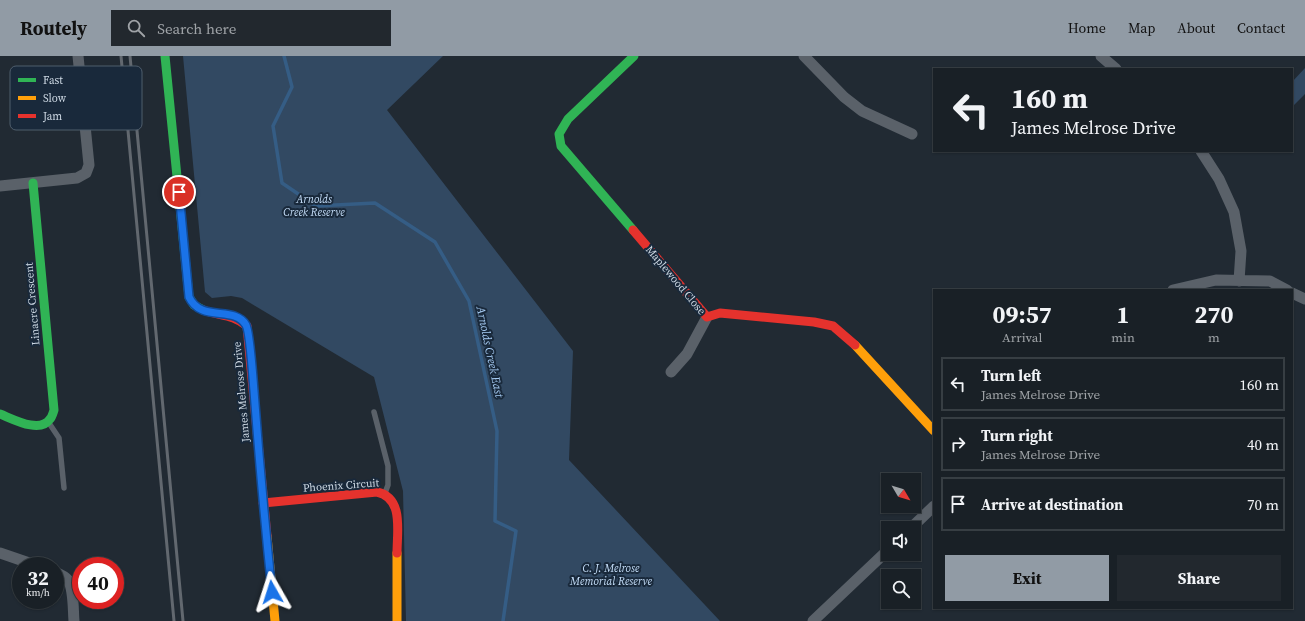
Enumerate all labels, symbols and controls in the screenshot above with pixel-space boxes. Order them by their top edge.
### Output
search box [111,10,391,46]
text: Routely [20,15,87,41]
icon: search [125,17,147,39]
text: Search here [157,18,236,39]
text: Home [1068,18,1106,38]
text: Map [1128,18,1155,38]
text: About [1177,18,1215,38]
text: Contact [1237,18,1285,38]
legend [10,66,142,130]
text: Fast [43,73,63,88]
text: 160 m [1011,79,1088,117]
icon: left [945,84,997,136]
text: Slow [43,91,67,106]
text: Jam [42,109,62,124]
text: James Melrose Drive [1011,115,1176,140]
pin [162,175,196,209]
icon: arrive [168,181,190,203]
park label: Arnolds Creek Reserve [283,192,345,220]
street label: Maplewood Close [642,243,709,318]
street label: Linacre Crescent [21,261,44,346]
text: 09:57 [993,298,1052,331]
text: 1 [1117,298,1130,331]
text: 270 [1194,298,1233,331]
water label: Arnolds Creek East [472,304,508,400]
text: Arrival [1002,329,1042,346]
text: min [1111,329,1135,346]
text: m [1208,329,1220,346]
street label: James Melrose Drive [230,341,253,444]
text: Turn left [981,365,1041,386]
icon: left [947,373,969,395]
text: 160 m [1239,374,1279,395]
text: James Melrose Drive [981,386,1100,403]
text: Turn right [981,425,1053,446]
icon: right [947,433,969,455]
text: 40 m [1247,434,1279,455]
text: James Melrose Drive [981,446,1100,463]
north arrow [881,473,921,513]
map controls [881,473,921,609]
street label: Phoenix Circuit [302,475,380,496]
icon: arrive [947,493,969,515]
text: Arrive at destination [981,494,1123,515]
text: 70 m [1247,494,1279,515]
button: sound [881,521,921,561]
button: Exit [945,555,1109,601]
button: Share [1117,555,1281,601]
speed limit sign: 40 [72,557,124,609]
park label: C. J. Melrose Memorial Reserve [569,561,652,589]
text: 32 [27,564,49,592]
button: search [881,569,921,609]
position arrow [251,571,293,613]
text: km/h [26,586,50,599]

